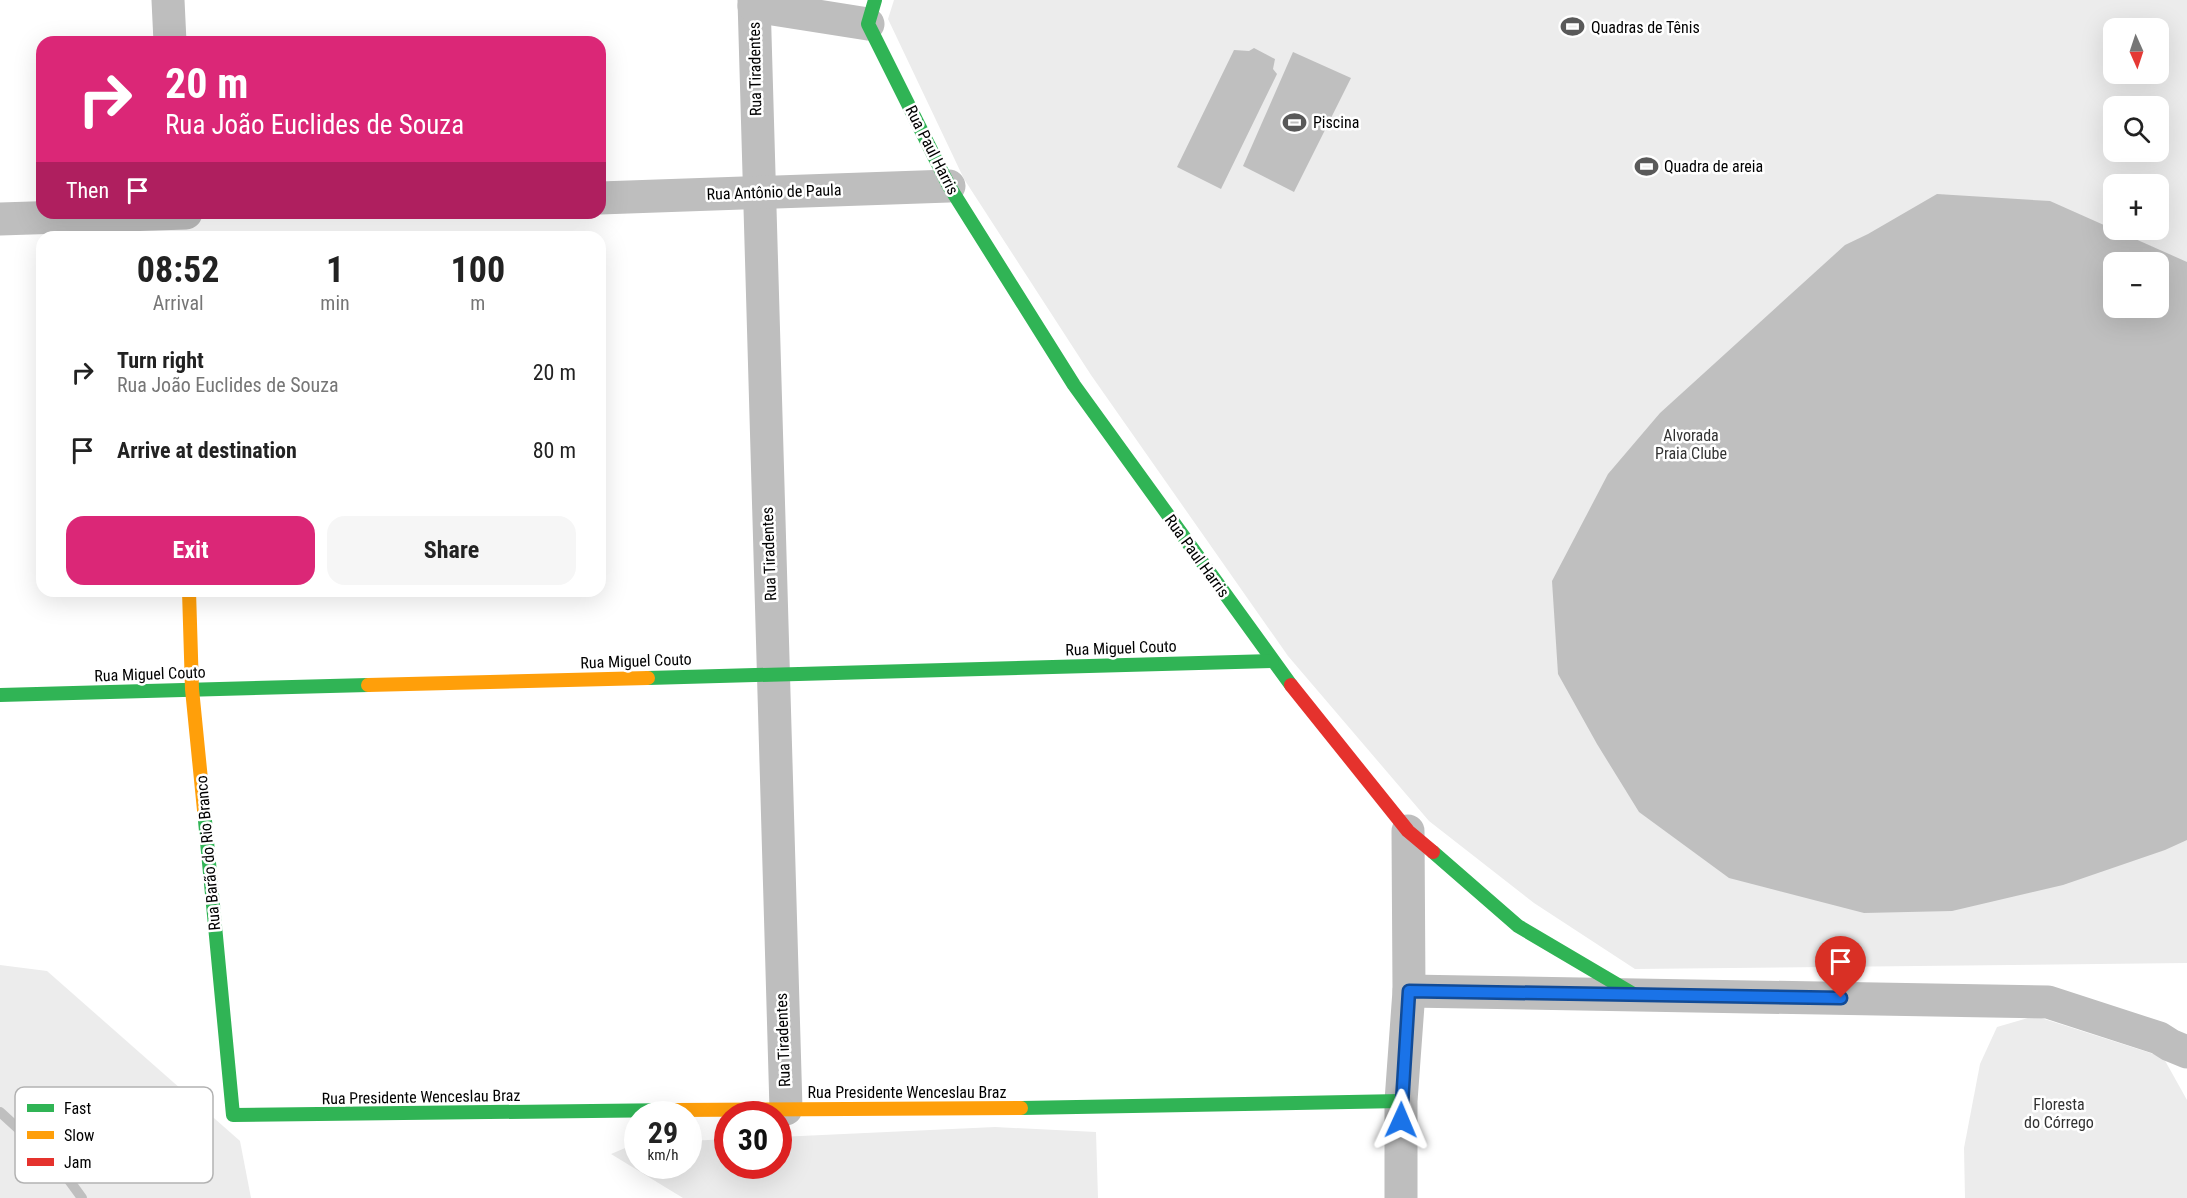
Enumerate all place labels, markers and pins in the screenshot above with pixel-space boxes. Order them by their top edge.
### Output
sports icon: Quadras de Tênis [1560,14,1586,40]
place label: Quadras de Tênis [1591,18,1700,37]
sports icon: Piscina [1282,109,1308,135]
place label: Piscina [1313,113,1359,132]
sports icon: Quadra de areia [1633,153,1659,179]
place label: Quadra de areia [1664,157,1763,176]
pin [1815,936,1866,998]

